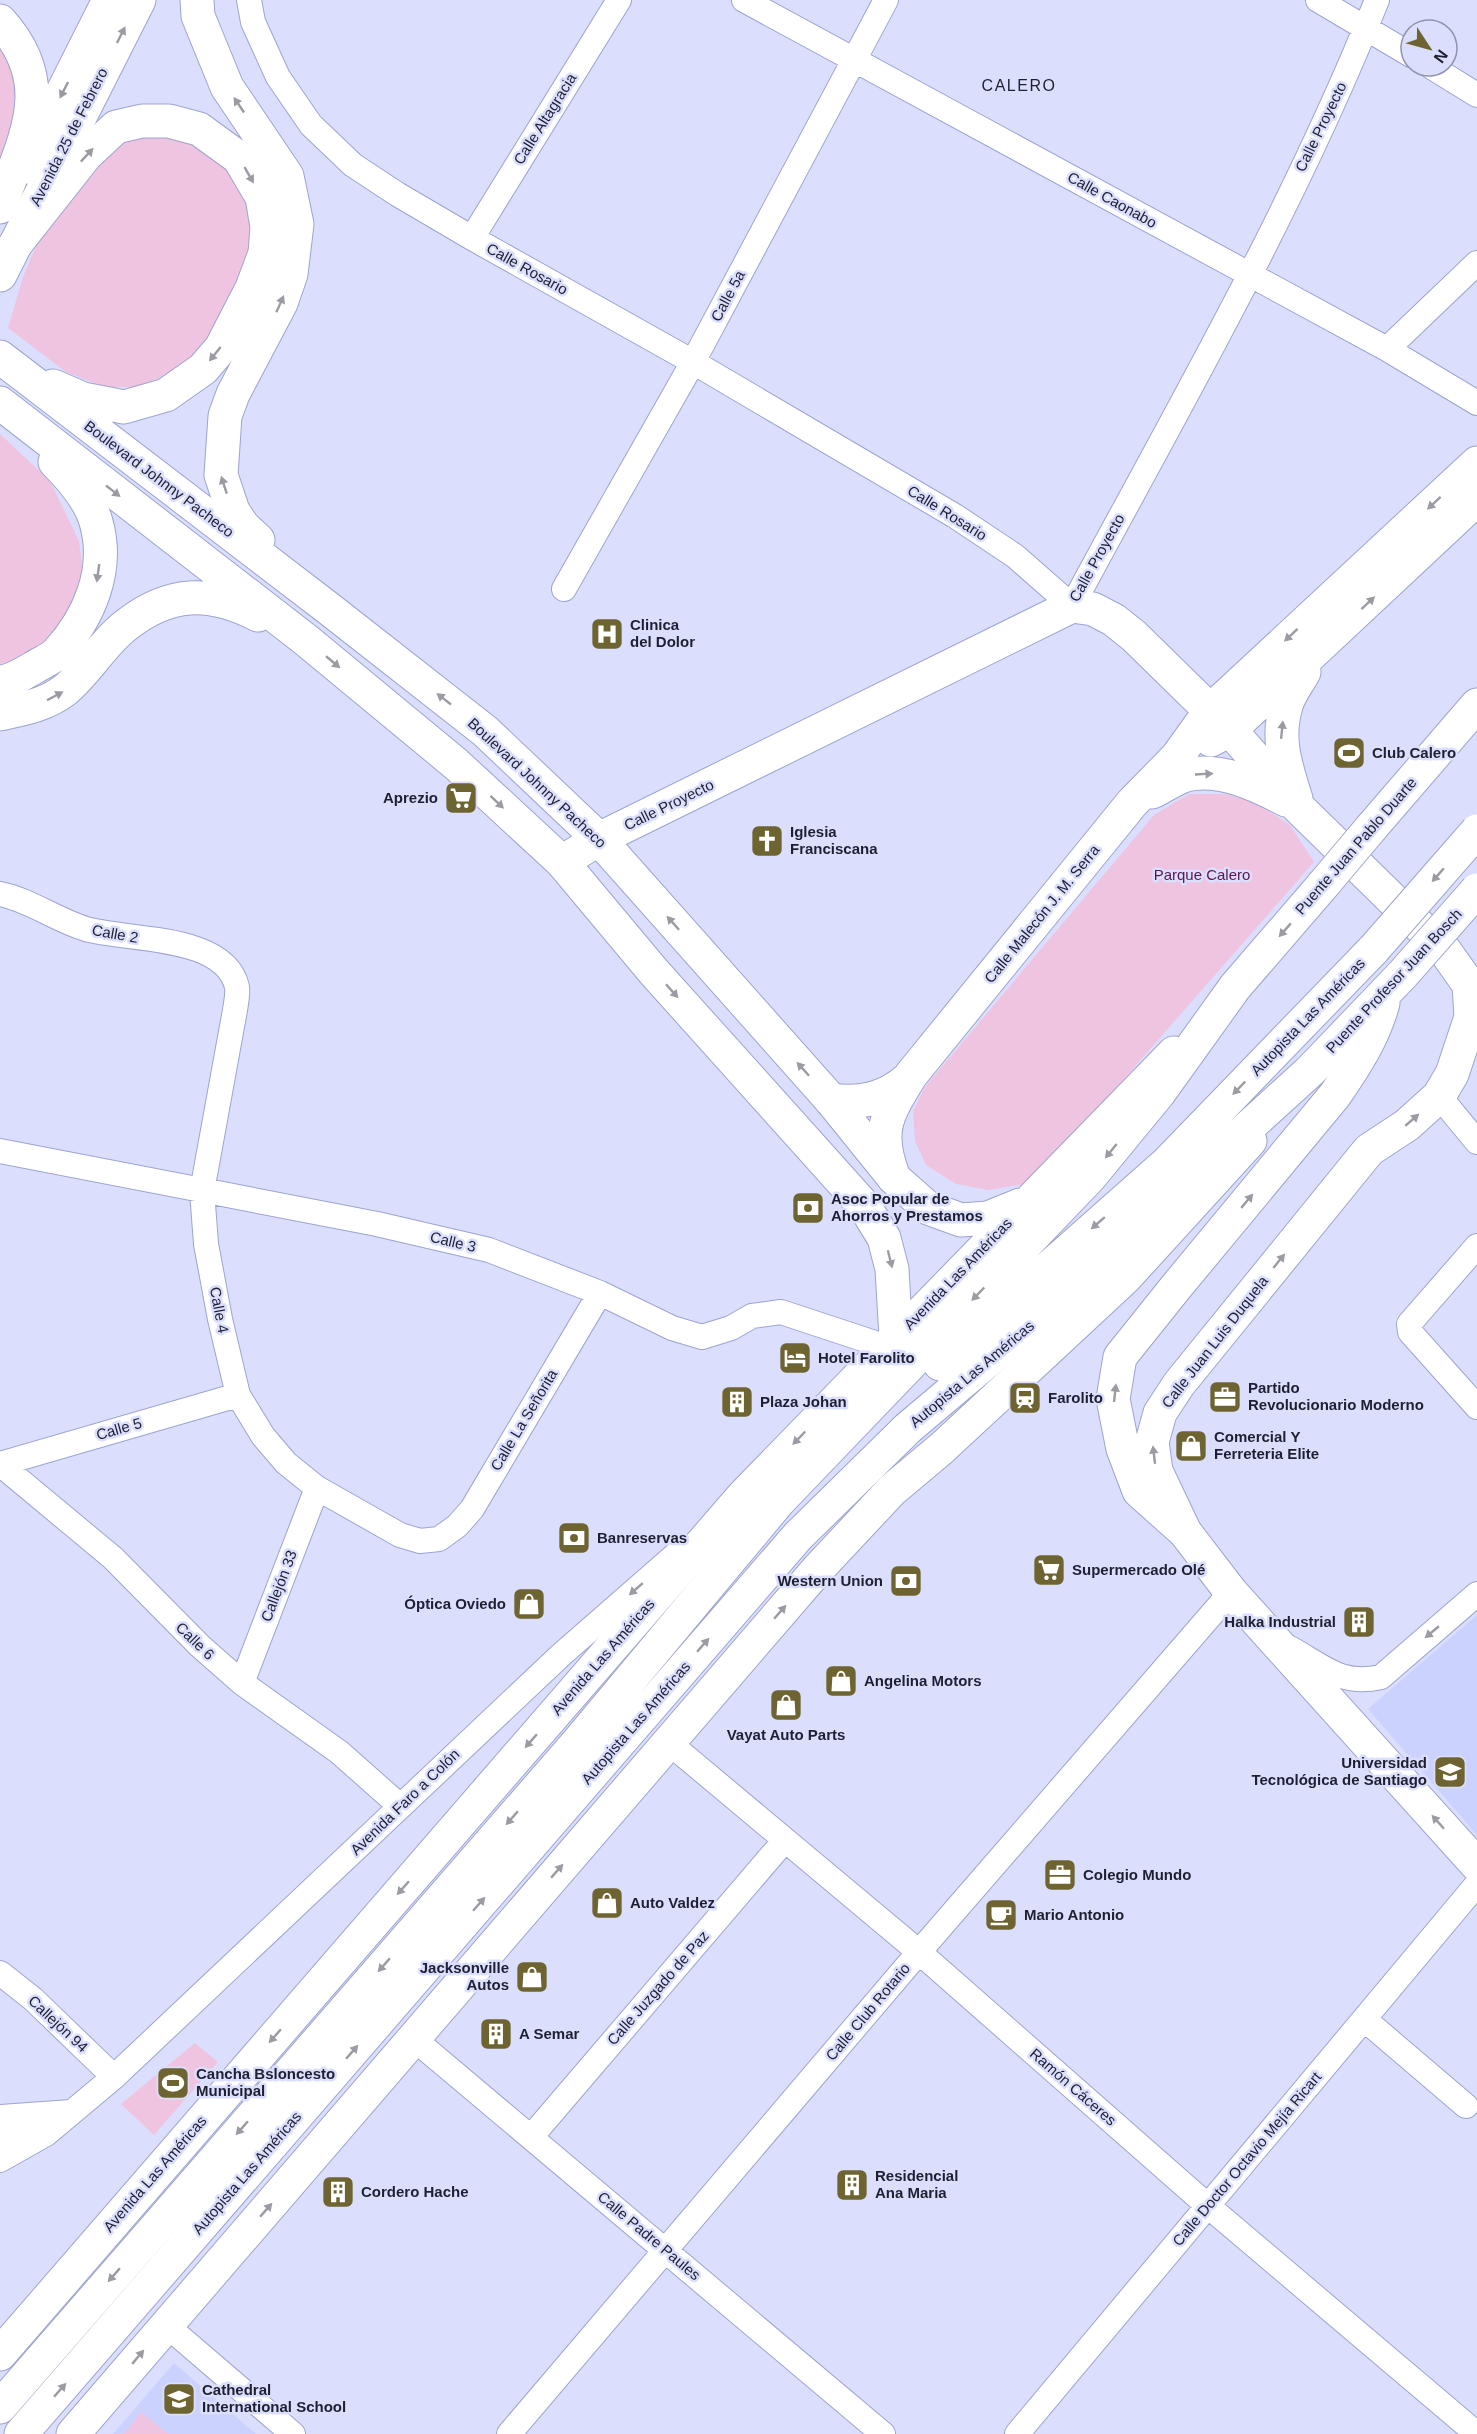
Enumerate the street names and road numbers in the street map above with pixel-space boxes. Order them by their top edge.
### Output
street label: Avenida 25 de Febrero [26,65,111,209]
street label: Calle Altagracia [510,69,580,167]
street label: Calle Proyecto [1292,79,1350,174]
street label: Calle Caonabo [1065,168,1160,231]
street label: Calle Rosario [484,239,571,298]
street label: Calle 5a [707,267,748,324]
street label: Boulevard Johnny Pacheco [81,417,237,540]
street label: Calle Rosario [905,482,990,544]
street label: Calle Proyecto [1065,511,1128,605]
street label: Boulevard Johnny Pacheco [465,714,610,851]
street label: Puente Juan Pablo Duarte [1291,774,1420,918]
street label: Calle Proyecto [621,776,716,834]
street label: Calle Malecón J. M. Serra [981,841,1103,986]
street label: Puente Profesor Juan Bosch [1322,905,1465,1056]
street label: Calle 2 [91,921,140,946]
street label: Autopista Las Américas [1247,954,1368,1079]
street label: Avenida Las Américas [900,1214,1015,1333]
street label: Calle 3 [428,1228,478,1255]
street label: Calle Juan Luis Duquela [1158,1272,1272,1411]
street label: Calle 4 [207,1285,232,1334]
street label: Autopista Las Américas [906,1317,1037,1431]
street label: Calle La Señorita [487,1365,561,1473]
street label: Calle 5 [94,1414,144,1443]
street label: Callejón 33 [257,1548,300,1624]
street label: Avenida Las Américas [548,1595,658,1718]
street label: Calle 6 [173,1618,218,1663]
street label: Autopista Las Américas [578,1658,693,1787]
street label: Avenida Faro a Colón [347,1745,463,1858]
street label: Calle Juzgado de Paz [603,1927,712,2048]
street label: Calle Club Rotario [822,1960,913,2064]
street label: Callejón 94 [25,1992,92,2055]
street label: Ramón Cáceres [1027,2045,1120,2129]
street label: Calle Doctor Octavio Mejía Ricart [1169,2068,1325,2249]
street label: Autopista Las Américas [189,2108,304,2237]
street label: Avenida Las Américas [100,2112,210,2235]
street label: Calle Padre Paules [595,2188,704,2283]

